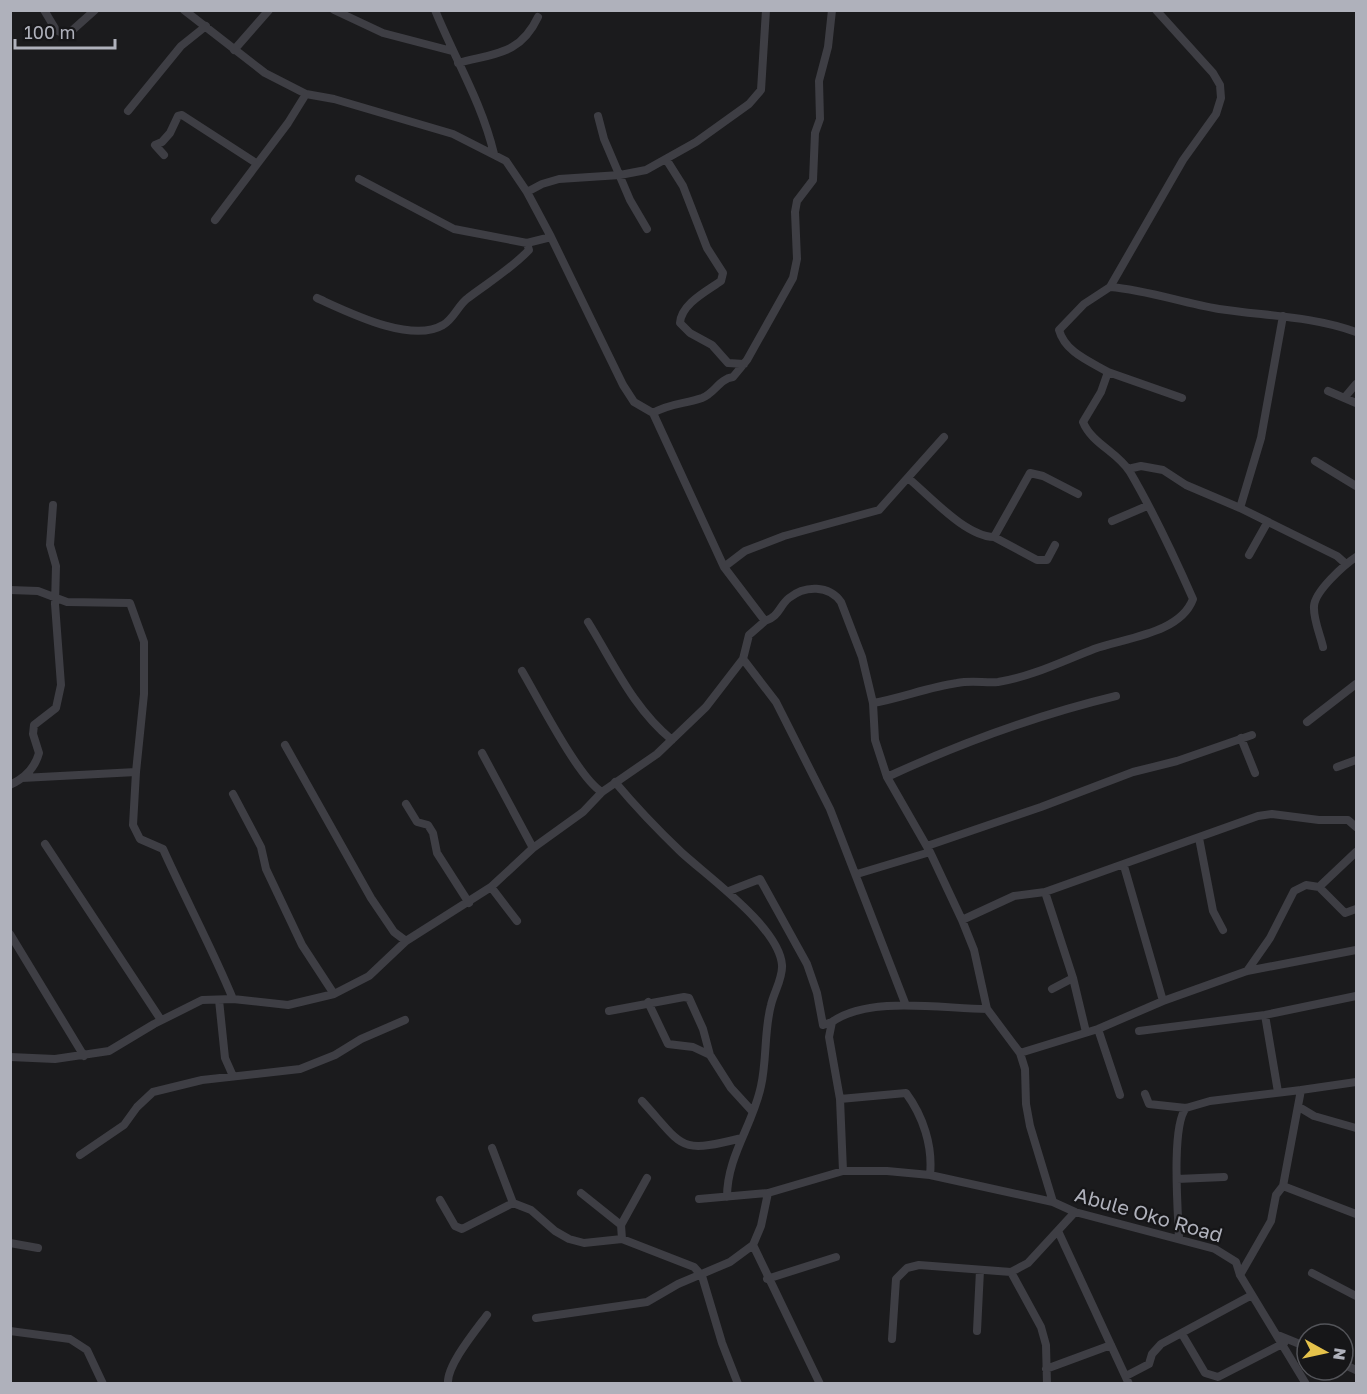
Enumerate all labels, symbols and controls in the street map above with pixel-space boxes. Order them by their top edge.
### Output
scale bar [15,12,116,50]
text: 100 m [24,21,75,43]
street label: Abule Oko Road [1072,1181,1226,1247]
north arrow [1295,1322,1355,1382]
text: N [1329,1347,1351,1362]

